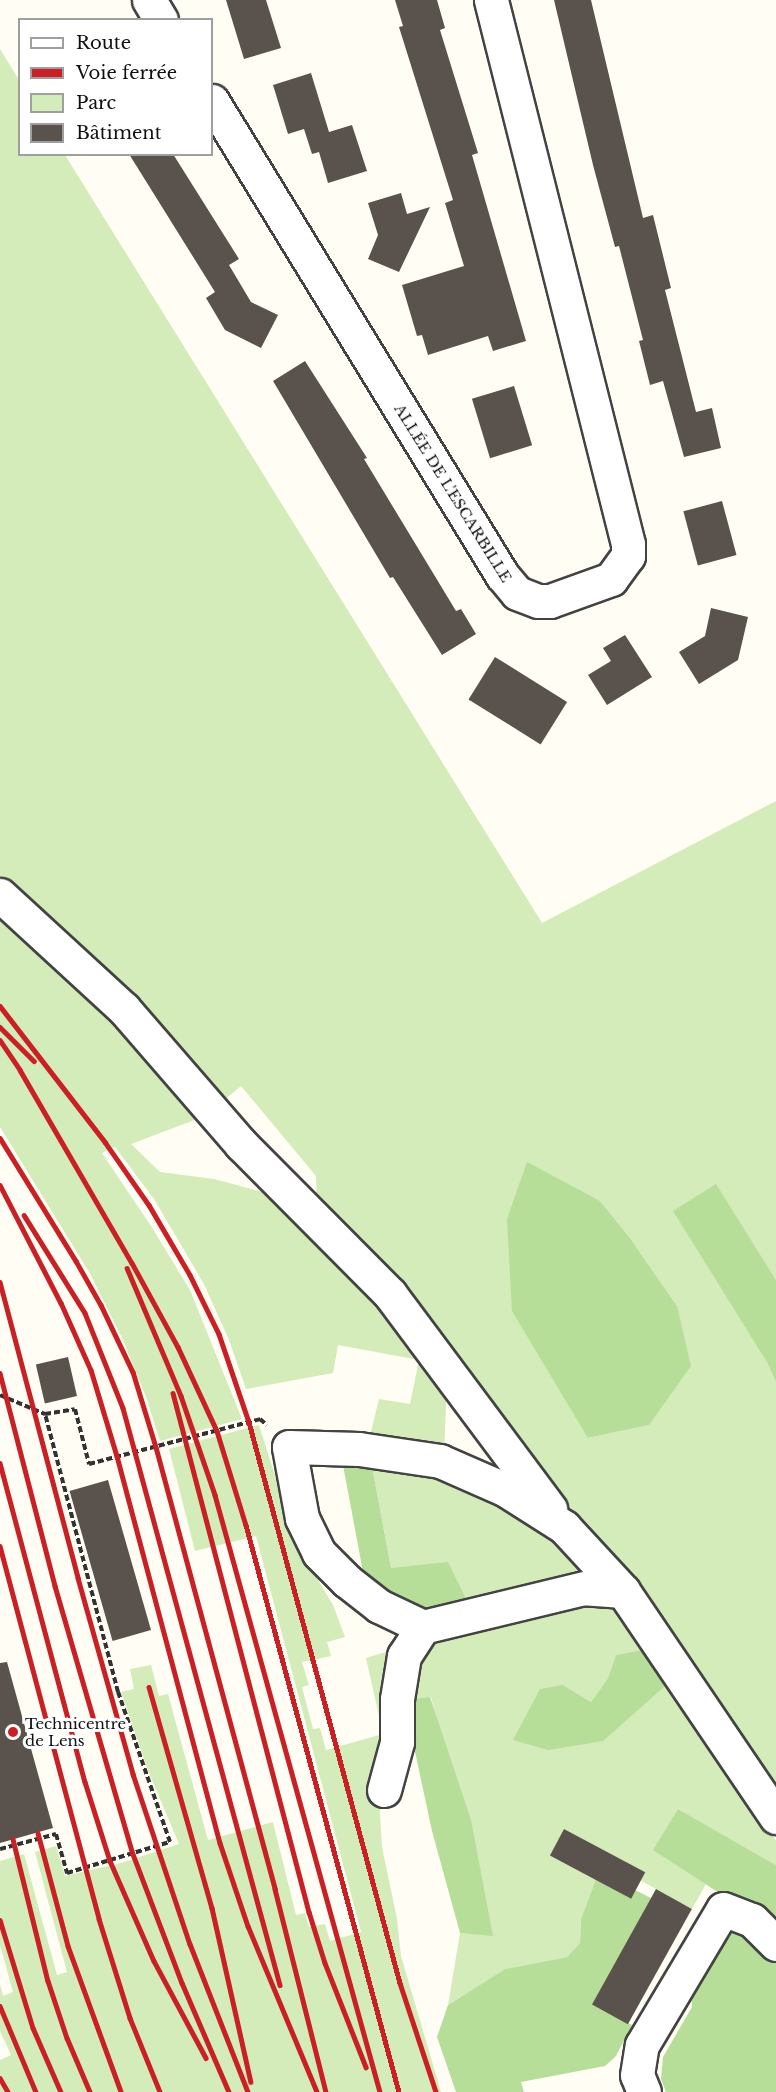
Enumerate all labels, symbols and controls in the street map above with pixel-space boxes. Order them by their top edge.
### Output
legend [18,18,213,156]
text: Route [76,32,131,54]
text: Voie ferrée [76,62,177,84]
text: Parc [76,92,116,114]
text: Bâtiment [76,122,162,144]
street label: ALLÉE DE L'ESCARBILLE [391,401,515,585]
place label: Technicentre de Lens [25,1714,126,1749]
marker: Technicentre de Lens [6,1725,20,1739]

